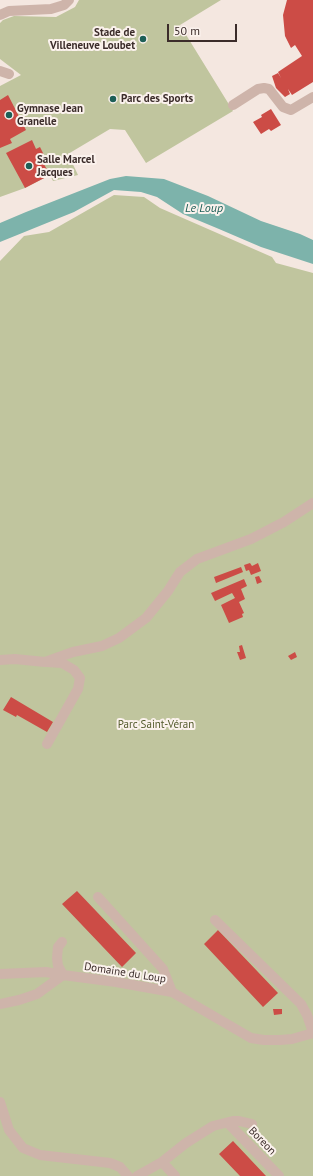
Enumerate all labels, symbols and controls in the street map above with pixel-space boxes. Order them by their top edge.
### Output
scale bar [169,16,239,42]
text: 50 m [174,23,200,38]
place label: Stade de Villeneuve Loubet [50,26,135,52]
marker: Stade de Villeneuve Loubet [138,34,148,44]
place label: Parc des Sports [121,92,193,106]
marker: Parc des Sports [108,94,118,104]
place label: Gymnase Jean Granelle [17,102,83,128]
marker: Gymnase Jean Granelle [4,110,14,120]
place label: Salle Marcel Jacques [37,153,95,179]
marker: Salle Marcel Jacques [24,161,34,171]
water label: Le Loup [185,202,223,216]
park label: Parc Saint-Véran [118,718,194,732]
street label: Domaine du Loup [83,960,167,986]
street label: Boreon [246,1124,278,1158]

